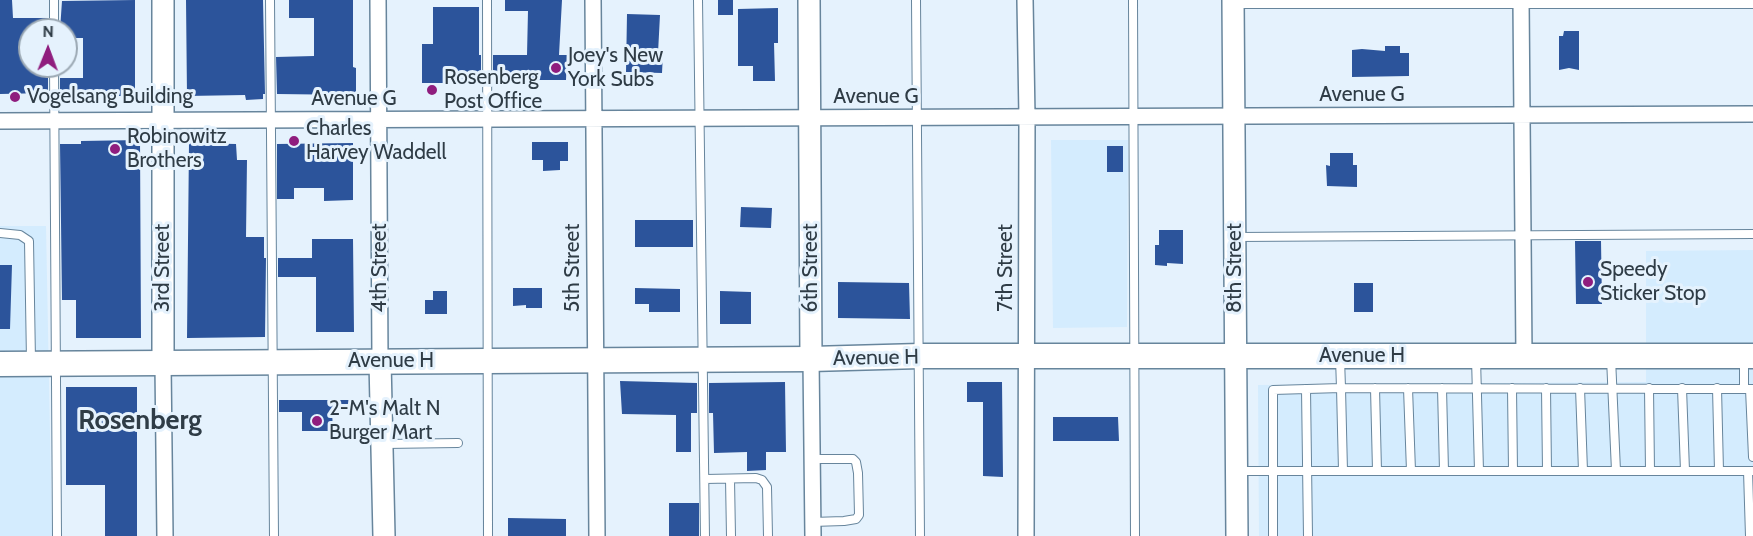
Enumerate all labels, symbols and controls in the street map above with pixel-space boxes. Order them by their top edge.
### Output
north arrow [18,18,78,78]
text: N [42,22,54,41]
place label: Joey's New York Subs [568,43,663,93]
marker: Joey's New York Subs [549,61,563,75]
place label: Rosenberg Post Office [444,65,542,115]
street label: Avenue G [1319,82,1405,108]
marker: Rosenberg Post Office [425,83,439,97]
place label: Vogelsang Building [27,84,193,110]
street label: Avenue G [833,84,919,110]
street label: Avenue G [311,86,397,112]
marker: Vogelsang Building [8,90,22,104]
place label: Charles Harvey Waddell [306,116,447,166]
place label: Robinowitz Brothers [127,124,227,174]
marker: Charles Harvey Waddell [287,134,301,148]
marker: Robinowitz Brothers [108,142,122,156]
street label: 4th Street [367,223,393,313]
street label: 6th Street [798,223,824,313]
street label: 8th Street [1222,223,1248,313]
street label: 3rd Street [150,224,176,312]
street label: 5th Street [560,224,586,312]
street label: 7th Street [993,224,1019,312]
place label: Speedy Sticker Stop [1600,257,1706,307]
marker: Speedy Sticker Stop [1581,275,1595,289]
street label: Avenue H [1319,343,1405,369]
street label: Avenue H [833,345,919,371]
street label: Avenue H [348,348,434,374]
place label: 2-M's Malt N Burger Mart [329,396,441,446]
district label: Rosenberg [78,405,202,437]
marker: 2-M's Malt N Burger Mart [310,414,324,428]

